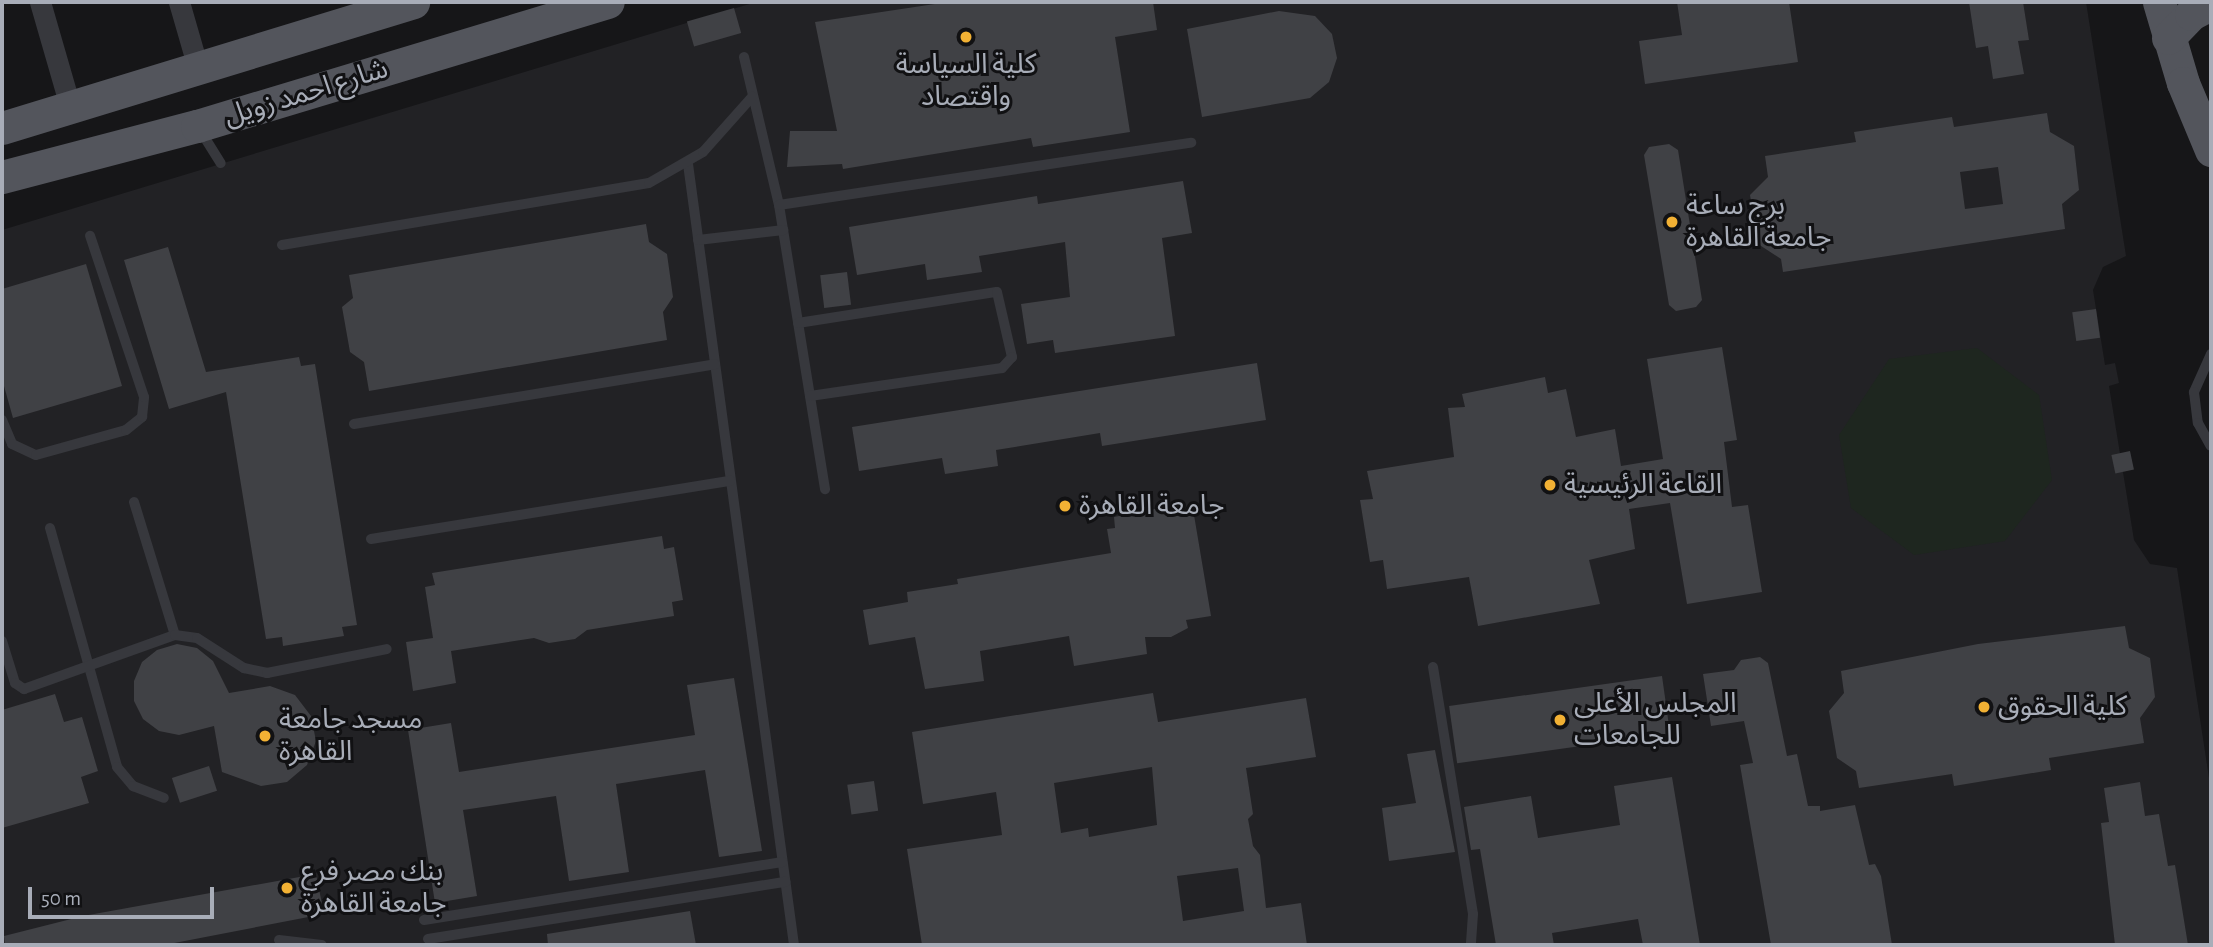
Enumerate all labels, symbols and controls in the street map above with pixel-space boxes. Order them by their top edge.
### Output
marker: كلية السياسة واقتصاد [958,29,974,45]
place label: كلية السياسة واقتصاد [896,48,1036,114]
street label: شارع احمد زويل [220,52,392,134]
place label: برج ساعة جامعة القاهرة [1686,189,1831,255]
marker: برج ساعة جامعة القاهرة [1664,214,1680,230]
place label: القاعة الرئيسية [1564,468,1722,502]
marker: القاعة الرئيسية [1542,477,1558,493]
place label: جامعة القاهرة [1079,489,1224,523]
marker: جامعة القاهرة [1057,498,1073,514]
place label: المجلس الأعلى للجامعات [1574,687,1737,753]
place label: كلية الحقوق [1998,690,2127,724]
marker: كلية الحقوق [1976,699,1992,715]
place label: مسجد جامعة القاهرة [279,703,422,769]
marker: المجلس الأعلى للجامعات [1552,712,1568,728]
marker: مسجد جامعة القاهرة [257,728,273,744]
place label: بنك مصر فرع جامعة القاهرة [301,855,446,921]
scale bar [32,874,217,918]
marker: بنك مصر فرع جامعة القاهرة [279,880,295,896]
text: 50 m [41,888,81,909]

